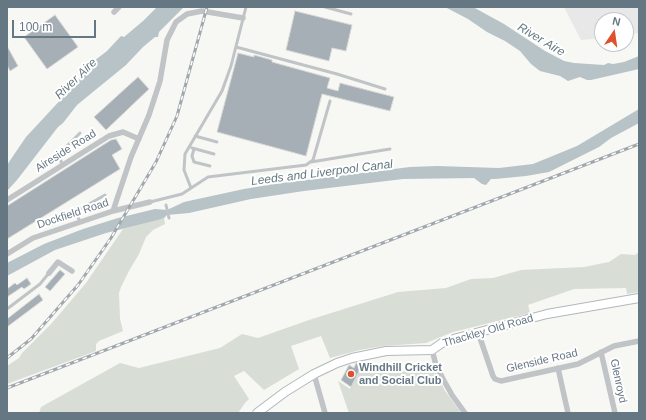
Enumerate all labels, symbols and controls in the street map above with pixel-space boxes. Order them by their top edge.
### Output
scale bar [14,12,98,38]
north arrow [594,12,634,52]
text: N [611,15,622,28]
text: 100 m [19,20,52,34]
water label: River Aire [515,20,567,60]
water label: River Aire [52,56,100,102]
street label: Aireside Road [33,127,99,175]
water label: Leeds and Liverpool Canal [250,157,394,189]
street label: Dockfield Road [35,196,111,232]
street label: Thackley Old Road [441,312,535,350]
street label: Glenside Road [505,346,579,376]
street label: Glenroyd [607,358,629,404]
place label: Windhill Cricket and Social Club [359,361,442,387]
marker: Windhill Cricket and Social Club [346,369,356,379]

